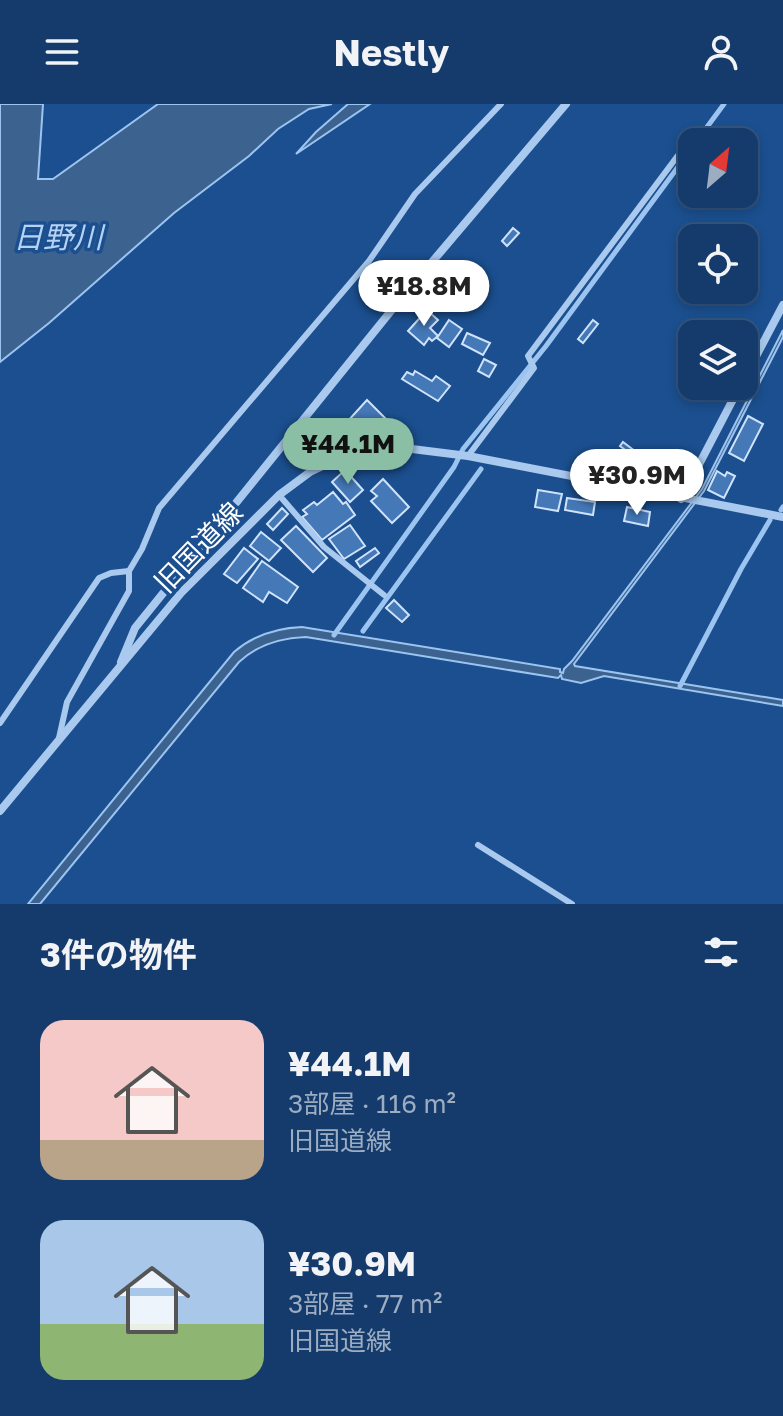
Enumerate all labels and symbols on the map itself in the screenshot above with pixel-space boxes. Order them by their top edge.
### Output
north arrow [678,128,758,208]
water label: 日野川 [13,219,106,255]
pin: ¥18.8M [359,260,489,328]
pin: ¥44.1M [283,418,413,486]
pin: ¥30.9M [572,449,702,517]
street label: 旧国道線 [147,495,249,599]

